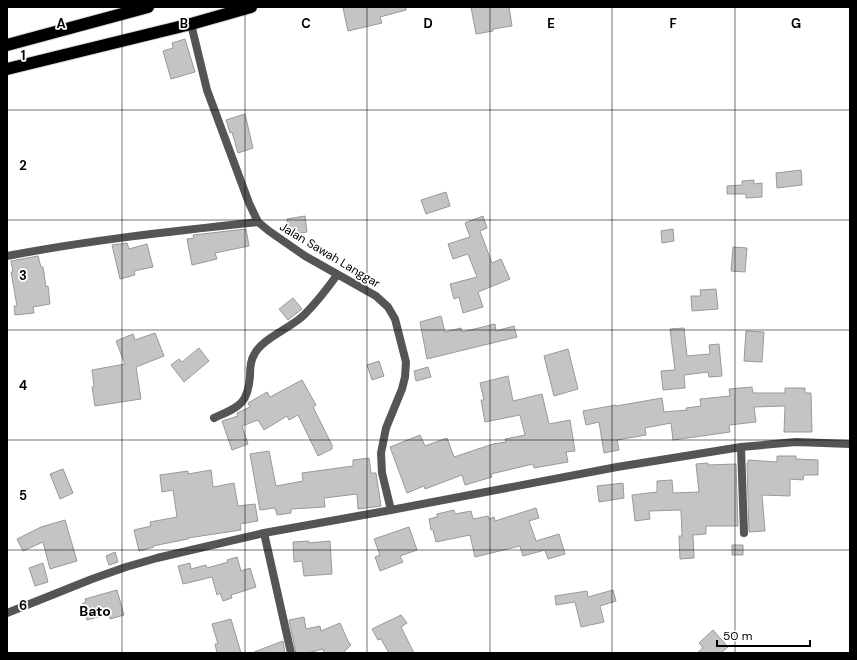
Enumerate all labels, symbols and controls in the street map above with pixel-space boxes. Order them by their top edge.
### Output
text: A [56,15,66,32]
text: B [180,15,188,32]
text: C [301,15,311,32]
text: D [423,15,433,32]
text: E [547,15,555,32]
text: F [669,15,677,32]
text: G [791,15,801,32]
text: 1 [21,47,25,64]
text: 2 [19,157,27,174]
street label: Jalan Sawah Langgar [277,219,384,292]
text: 3 [19,267,27,284]
text: 4 [19,377,27,394]
text: 5 [19,487,27,504]
text: 6 [19,597,27,614]
district label: Bato [79,602,111,620]
scale bar [717,622,810,648]
text: 50 m [723,628,752,644]

